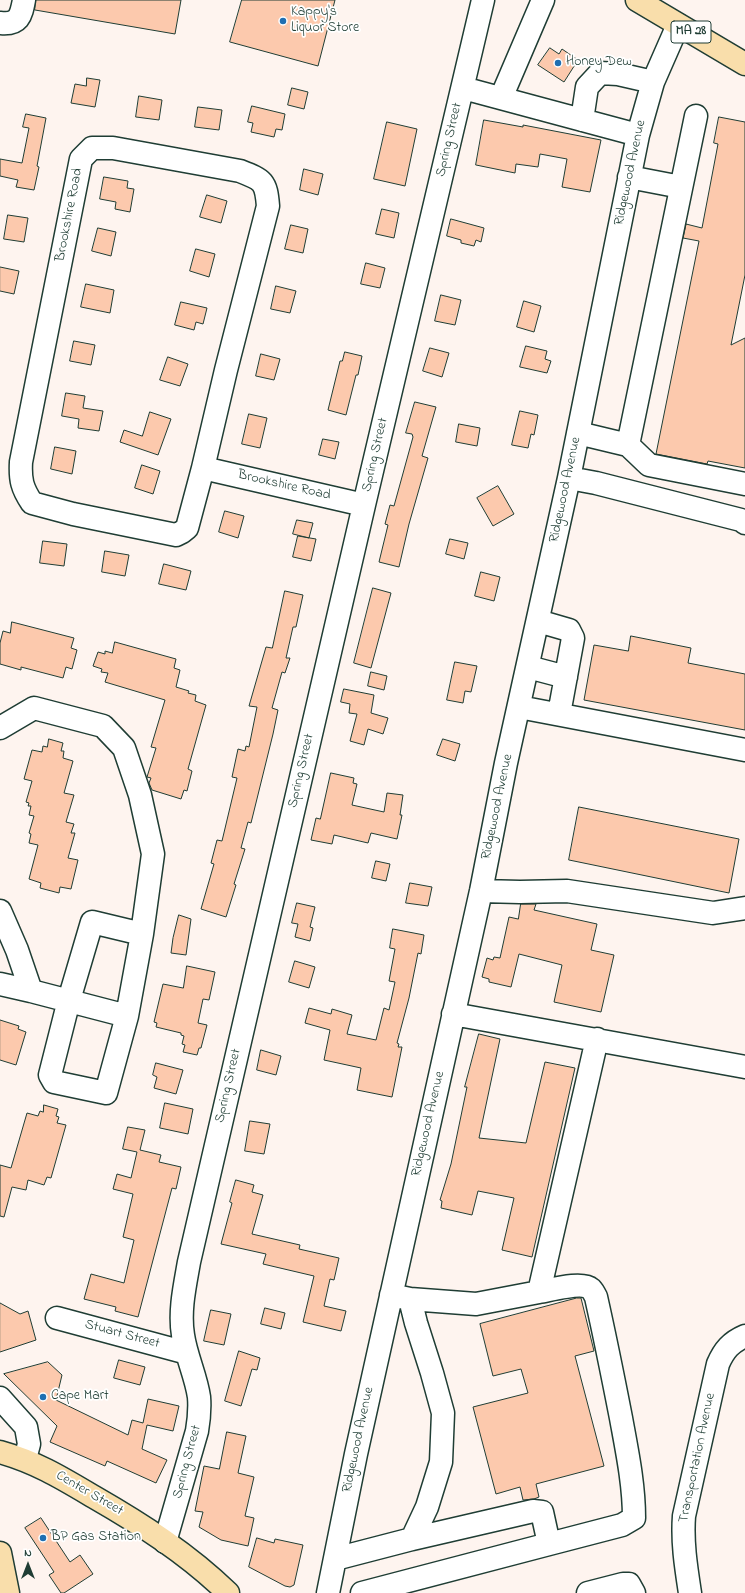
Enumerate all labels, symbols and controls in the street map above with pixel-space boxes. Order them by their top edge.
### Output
place label: Kappy's Liquor Store [291,5,359,38]
marker: Kappy's Liquor Store [278,16,288,26]
road number: MA 28 [671,21,711,43]
place label: Honey Dew [566,55,632,71]
marker: Honey Dew [553,58,563,68]
street label: Spring Street [433,101,467,179]
street label: Ridgewood Avenue [612,119,650,227]
street label: Brookshire Road [53,167,87,263]
street label: Spring Street [359,416,393,494]
street label: Ridgewood Avenue [547,436,585,544]
street label: Brookshire Road [236,467,332,505]
street label: Spring Street [285,732,319,810]
street label: Ridgewood Avenue [479,753,517,861]
street label: Spring Street [212,1047,246,1125]
street label: Ridgewood Avenue [409,1070,449,1178]
street label: Stuart Street [83,1317,161,1353]
street label: Ridgewood Avenue [340,1386,378,1494]
place label: Cape Mart [51,1389,109,1405]
marker: Cape Mart [38,1392,48,1402]
street label: Transportation Avenue [676,1392,720,1524]
street label: Spring Street [170,1423,206,1501]
street label: Center Street [52,1468,126,1520]
place label: BP Gas Station [51,1530,141,1546]
marker: BP Gas Station [38,1533,48,1543]
north arrow [8,1545,48,1585]
text: N [24,1545,32,1561]

